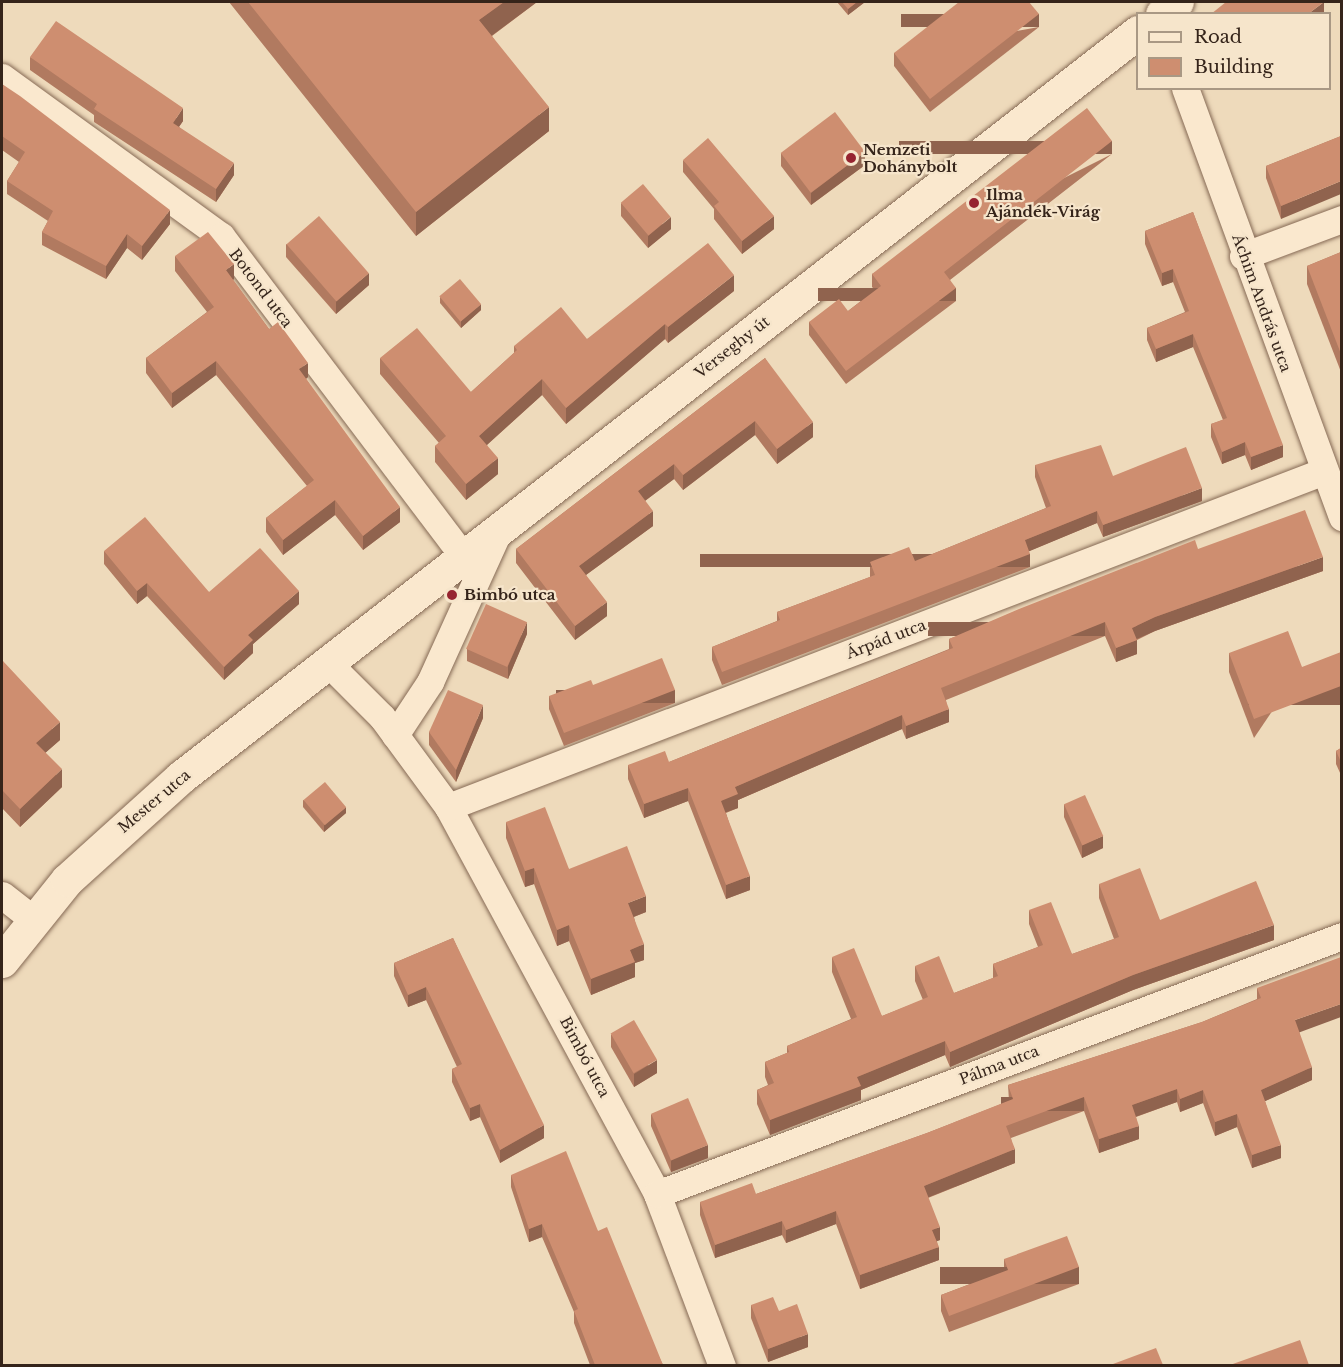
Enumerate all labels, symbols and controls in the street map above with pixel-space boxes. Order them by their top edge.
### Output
legend [1136,12,1331,90]
text: Road [1194,26,1242,48]
text: Building [1194,56,1273,78]
place label: Nemzeti Dohánybolt [863,140,957,175]
marker: Nemzeti Dohánybolt [844,151,858,165]
place label: Ilma Ajándék-Virág [986,185,1100,220]
marker: Ilma Ajándék-Virág [967,196,981,210]
street label: Áchim András utca [1229,231,1295,375]
street label: Botond utca [226,245,296,331]
street label: Verseghy út [691,312,773,382]
place label: Bimbó utca [464,586,555,604]
marker: Bimbó utca [445,588,459,602]
street label: Árpád utca [844,616,928,662]
street label: Mester utca [114,765,194,837]
street label: Bimbó utca [556,1014,614,1100]
street label: Pálma utca [957,1042,1041,1088]

